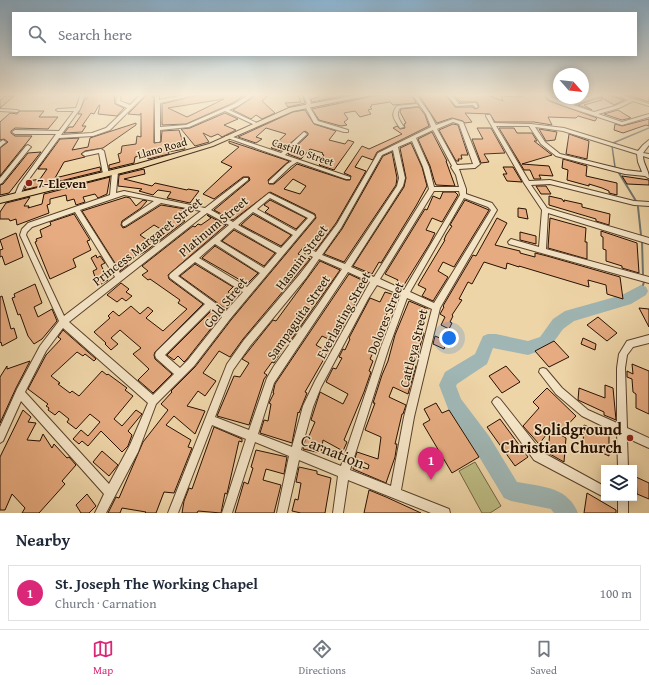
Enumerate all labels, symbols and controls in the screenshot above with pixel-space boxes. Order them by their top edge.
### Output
search box [12,12,637,56]
icon: search [26,23,48,45]
text: Search here [58,24,132,45]
north arrow [553,68,589,104]
street label: Llano Road [135,133,189,163]
street label: Castillo Street [270,134,336,170]
place label: 7-Eleven [37,174,87,193]
marker: 7-Eleven [24,178,34,188]
street label: Platinum Street [174,191,253,261]
street label: Princess Margaret Street [88,192,207,290]
street label: Hasmin Street [271,220,332,294]
street label: Everlasting Street [312,268,375,362]
street label: Sampaguita Street [262,271,335,364]
street label: Gold Street [199,272,252,332]
street label: Dolores Street [362,279,409,357]
street label: Cattleya Street [395,306,433,389]
your location [439,328,459,348]
place label: Solidground Christian Church [501,417,623,459]
street label: Carnation [298,427,368,475]
marker: Solidground Christian Church [625,433,635,443]
pin: 1 [418,447,444,480]
map controls [601,465,637,501]
button: layers [601,465,637,501]
text: Nearby [16,527,70,552]
text: St. Joseph The Working Chapel [55,573,258,594]
text: 1 [27,584,33,603]
text: 100 m [600,584,632,603]
text: Church · Carnation [55,594,157,613]
tab: Map [92,638,114,678]
tab: Directions [299,638,346,678]
tab: Saved [530,638,557,678]

